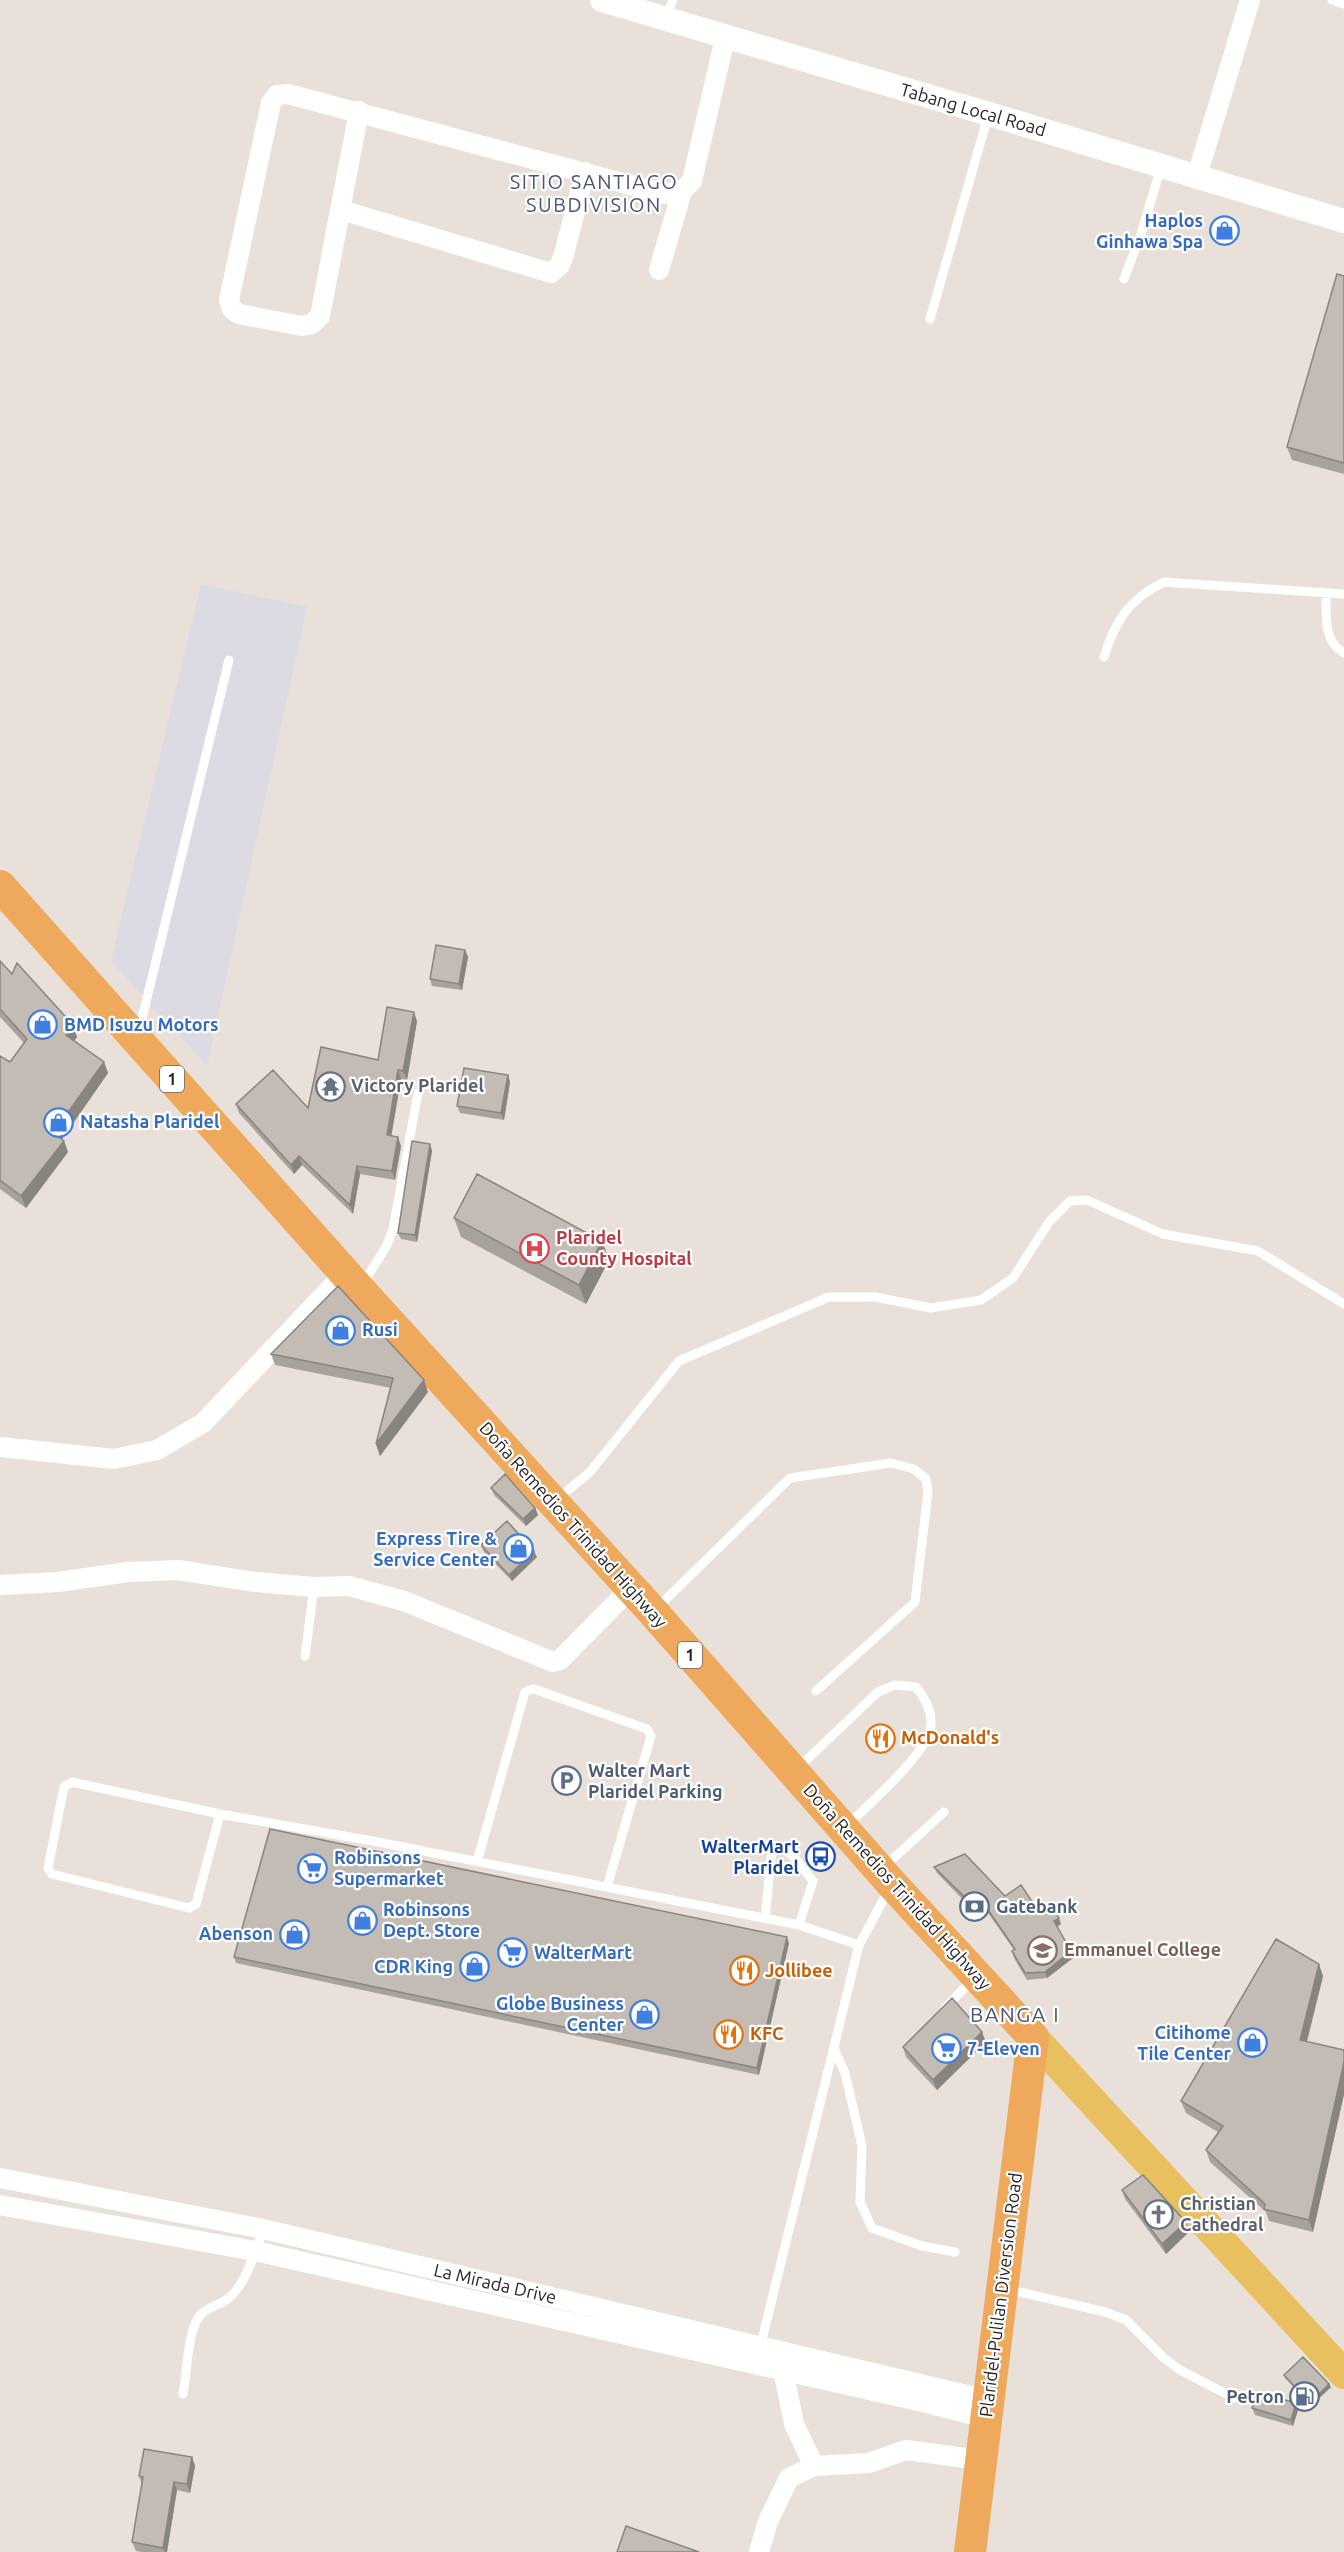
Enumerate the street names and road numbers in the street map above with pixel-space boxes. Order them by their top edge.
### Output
street label: Tabang Local Road [898,79,1048,139]
road number: 1 [160,1066,184,1092]
street label: Doña Remedios Trinidad Highway [476,1417,672,1632]
road number: 1 [678,1642,702,1668]
street label: Doña Remedios Trinidad Highway [800,1779,996,1994]
street label: Plaridel-Pulilan Diversion Road [975,2172,1025,2418]
street label: La Mirada Drive [432,2259,558,2307]

